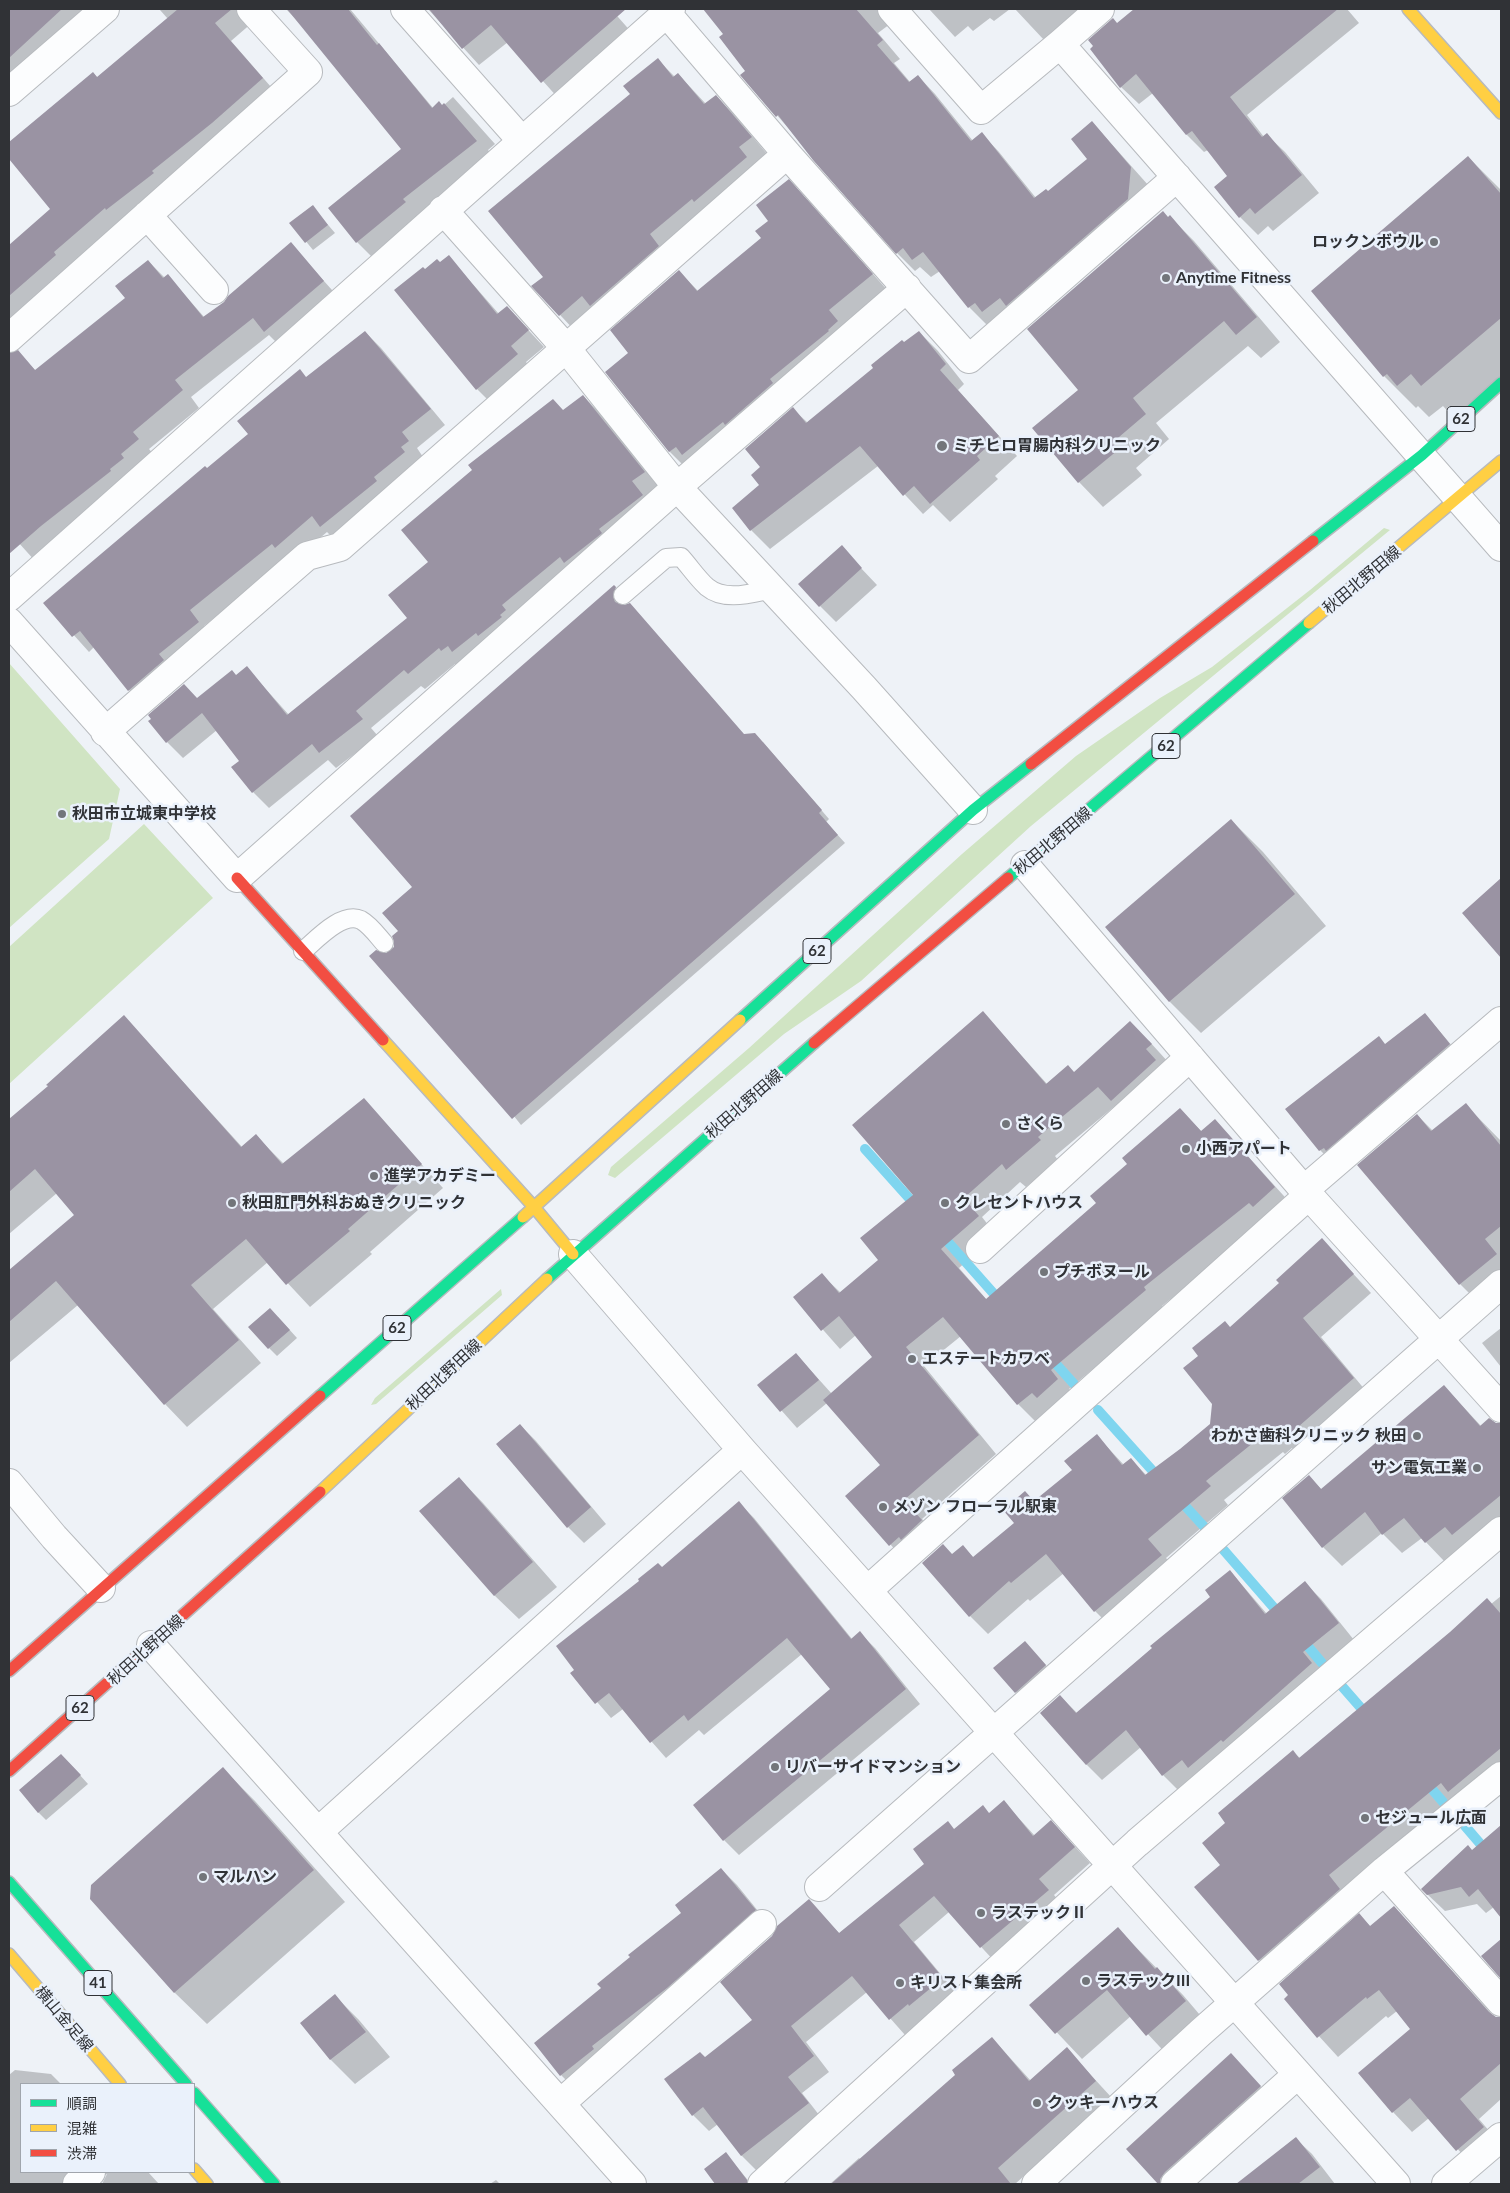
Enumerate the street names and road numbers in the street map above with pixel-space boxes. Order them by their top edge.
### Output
road number: 62 [1447,406,1475,432]
street label: 秋田北野田線 [1319,542,1405,618]
road number: 62 [1152,734,1180,758]
street label: 秋田北野田線 [1010,803,1096,879]
road number: 62 [803,938,831,964]
street label: 秋田北野田線 [701,1065,787,1143]
road number: 62 [383,1316,411,1340]
street label: 秋田北野田線 [402,1335,486,1415]
street label: 秋田北野田線 [104,1611,188,1689]
road number: 62 [66,1696,94,1720]
road number: 41 [84,1970,112,1996]
street label: 横山金足線 [31,1982,97,2056]

